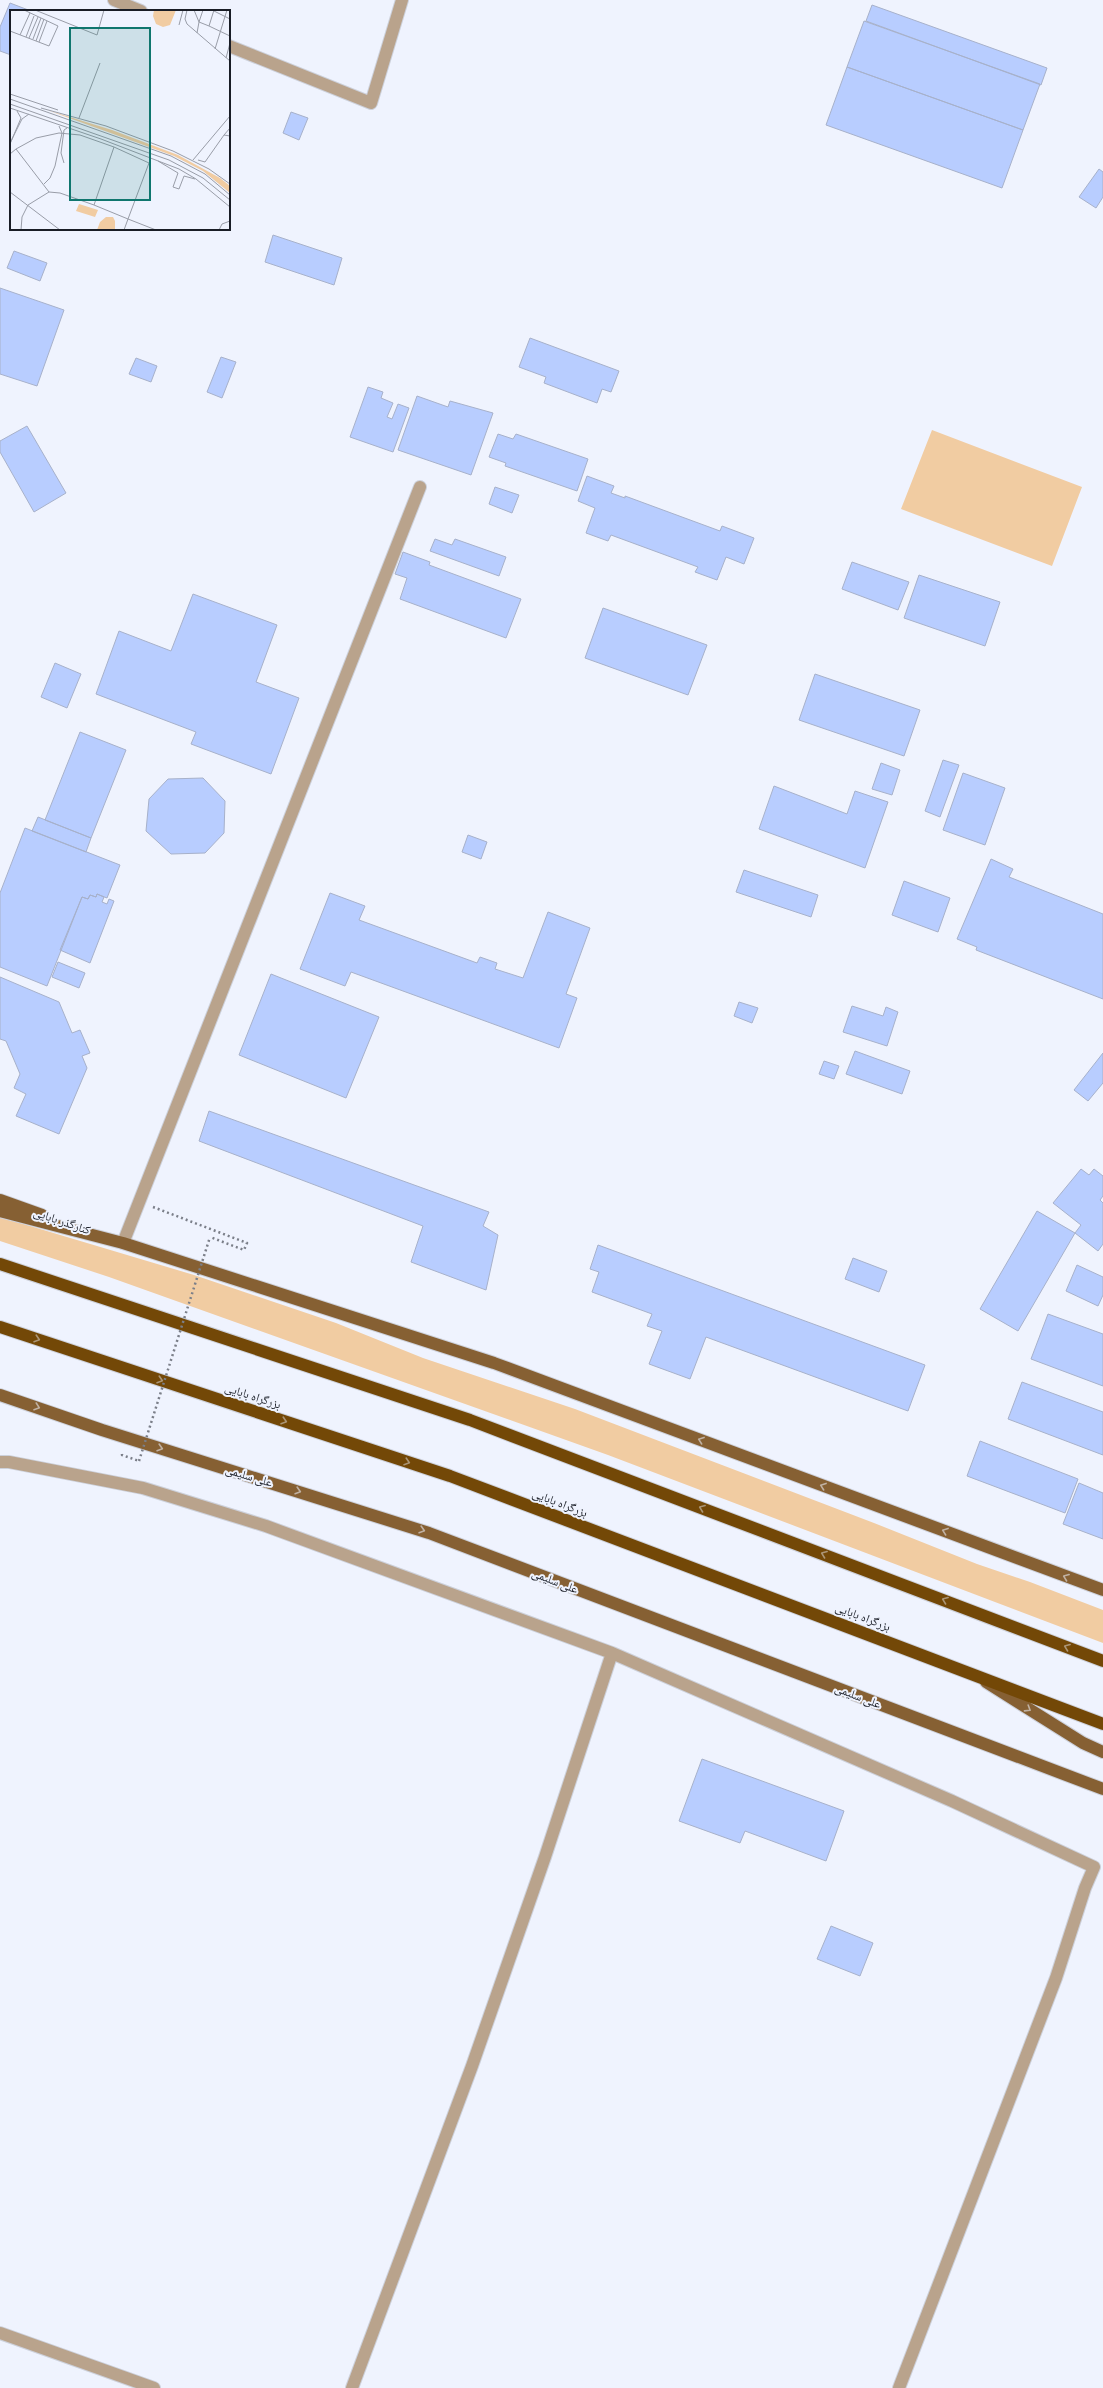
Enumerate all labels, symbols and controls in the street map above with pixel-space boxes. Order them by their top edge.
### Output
inset map [10,10,230,230]
street label: کنارگذر بابایی [32,1205,92,1238]
one-way arrow [33,1334,40,1343]
one-way arrow [157,1375,164,1384]
street label: بزرگراه بابایی [223,1380,283,1412]
one-way arrow [33,1403,40,1411]
one-way arrow [280,1416,287,1425]
one-way arrow [698,1437,705,1445]
one-way arrow [157,1443,164,1452]
one-way arrow [404,1457,411,1465]
street label: علی سلیمی [224,1462,274,1490]
one-way arrow [819,1482,826,1490]
one-way arrow [294,1486,301,1495]
street label: بزرگراه بابایی [530,1486,590,1520]
one-way arrow [699,1505,706,1513]
one-way arrow [418,1525,425,1534]
one-way arrow [941,1528,948,1536]
one-way arrow [820,1551,827,1559]
street label: علی سلیمی [530,1566,580,1596]
one-way arrow [1063,1573,1070,1581]
one-way arrow [942,1597,949,1605]
street label: بزرگراه بابایی [833,1600,893,1634]
one-way arrow [1063,1643,1070,1651]
street label: علی سلیمی [833,1681,883,1711]
one-way arrow [1024,1704,1031,1712]

